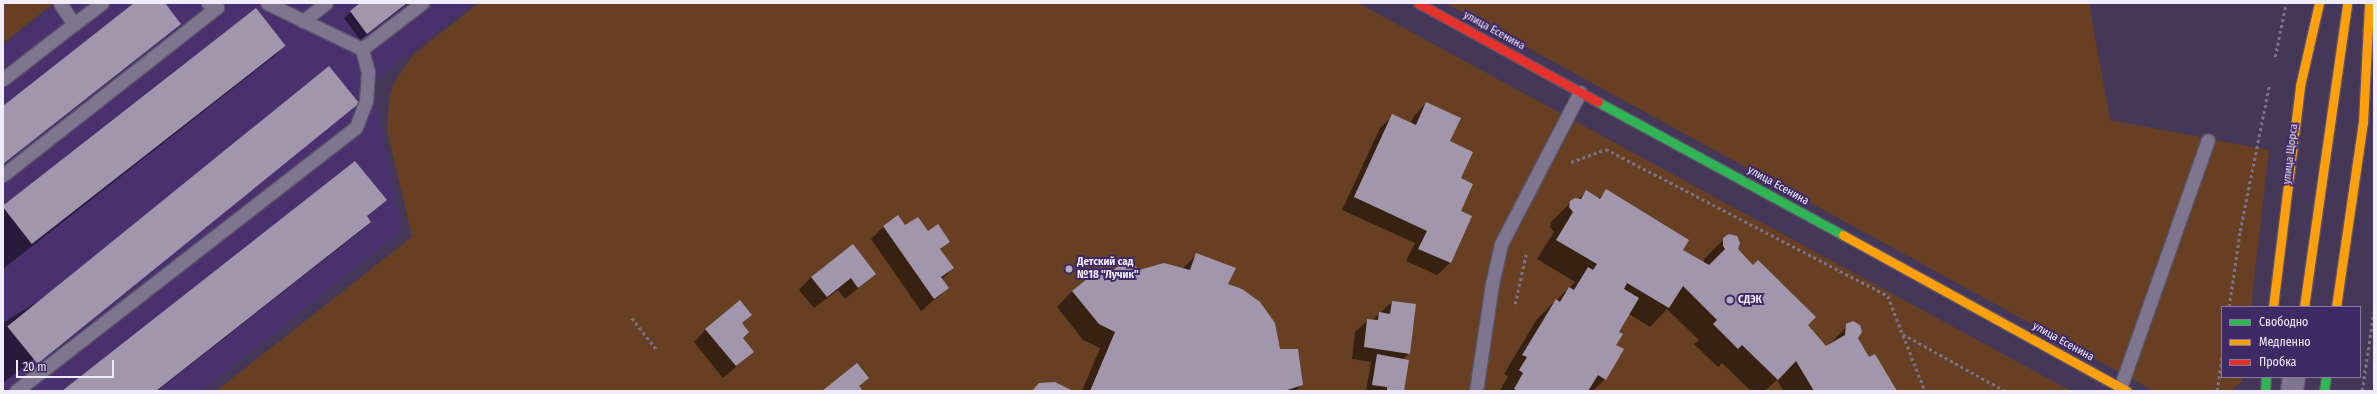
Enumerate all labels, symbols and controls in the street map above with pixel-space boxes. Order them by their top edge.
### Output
street label: улица Есенина [1461,9,1527,53]
street label: улица Щорса [2281,123,2301,185]
street label: улица Есенина [1745,164,1811,208]
place label: Детский сад №18 "Лучик" [1077,256,1139,282]
marker: Детский сад №18 "Лучик" [1064,264,1074,274]
place label: СДЭК [1738,293,1762,307]
marker: СДЭК [1725,295,1735,305]
legend [2221,306,2361,378]
text: Свободно [2259,315,2308,329]
street label: улица Есенина [2030,320,2096,364]
text: Медленно [2259,335,2311,349]
scale bar [18,352,116,378]
text: Пробка [2259,355,2297,369]
text: 20 m [23,360,47,374]

